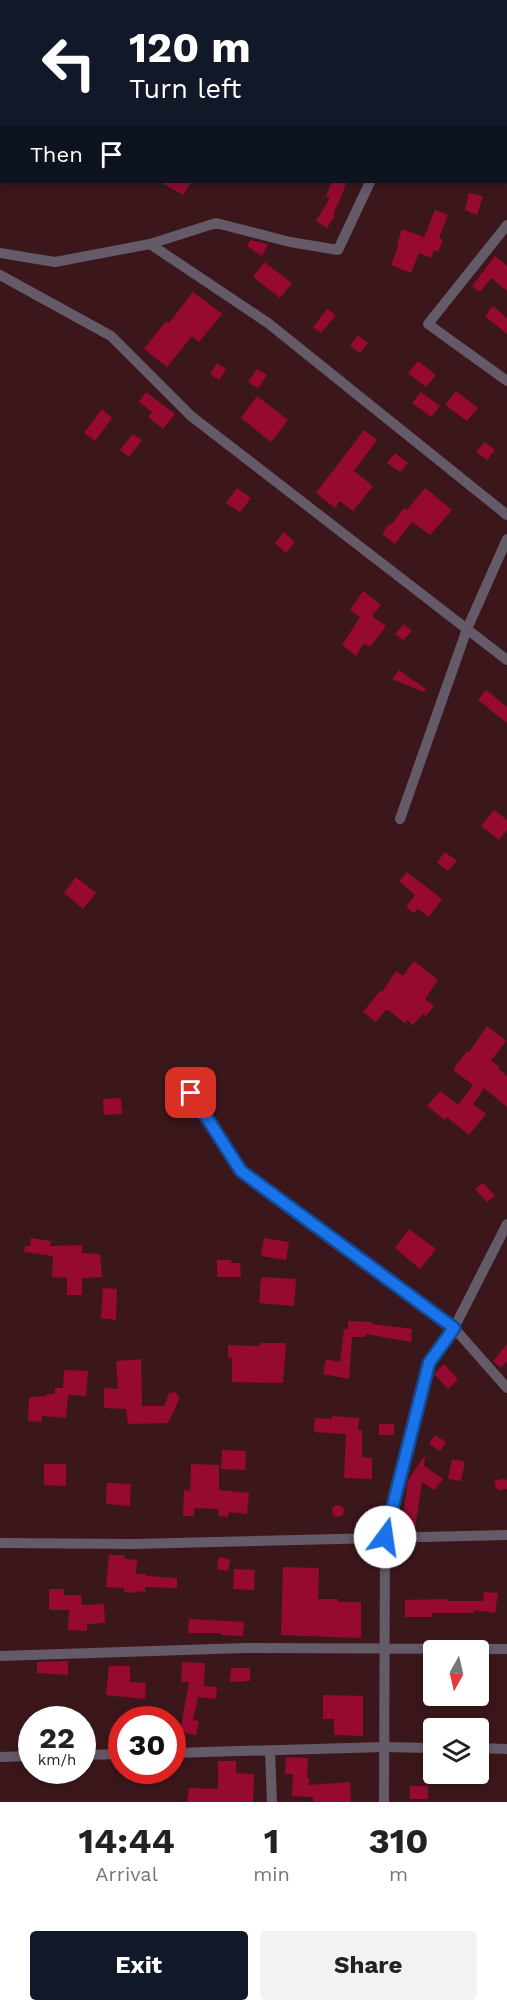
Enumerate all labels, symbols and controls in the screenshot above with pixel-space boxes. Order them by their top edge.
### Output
text: 120 m [129,23,251,72]
icon: left [30,24,108,102]
text: Turn left [129,73,241,105]
icon: arrive [95,138,128,171]
text: Then [30,142,83,167]
pin [165,1067,216,1118]
icon: arrive [174,1076,207,1109]
position arrow [353,1505,417,1569]
north arrow [423,1640,489,1706]
map controls [423,1640,489,1784]
speed limit sign: 30 [108,1706,186,1784]
button: layers [423,1718,489,1784]
text: 22 [39,1720,75,1755]
text: km/h [38,1751,76,1769]
text: 14:44 [79,1820,175,1862]
text: 1 [264,1820,279,1862]
text: 310 [368,1820,428,1862]
text: Arrival [95,1862,158,1886]
text: min [253,1862,290,1886]
text: m [389,1862,408,1886]
button: Exit [30,1931,248,2000]
button: Share [260,1931,477,2000]

